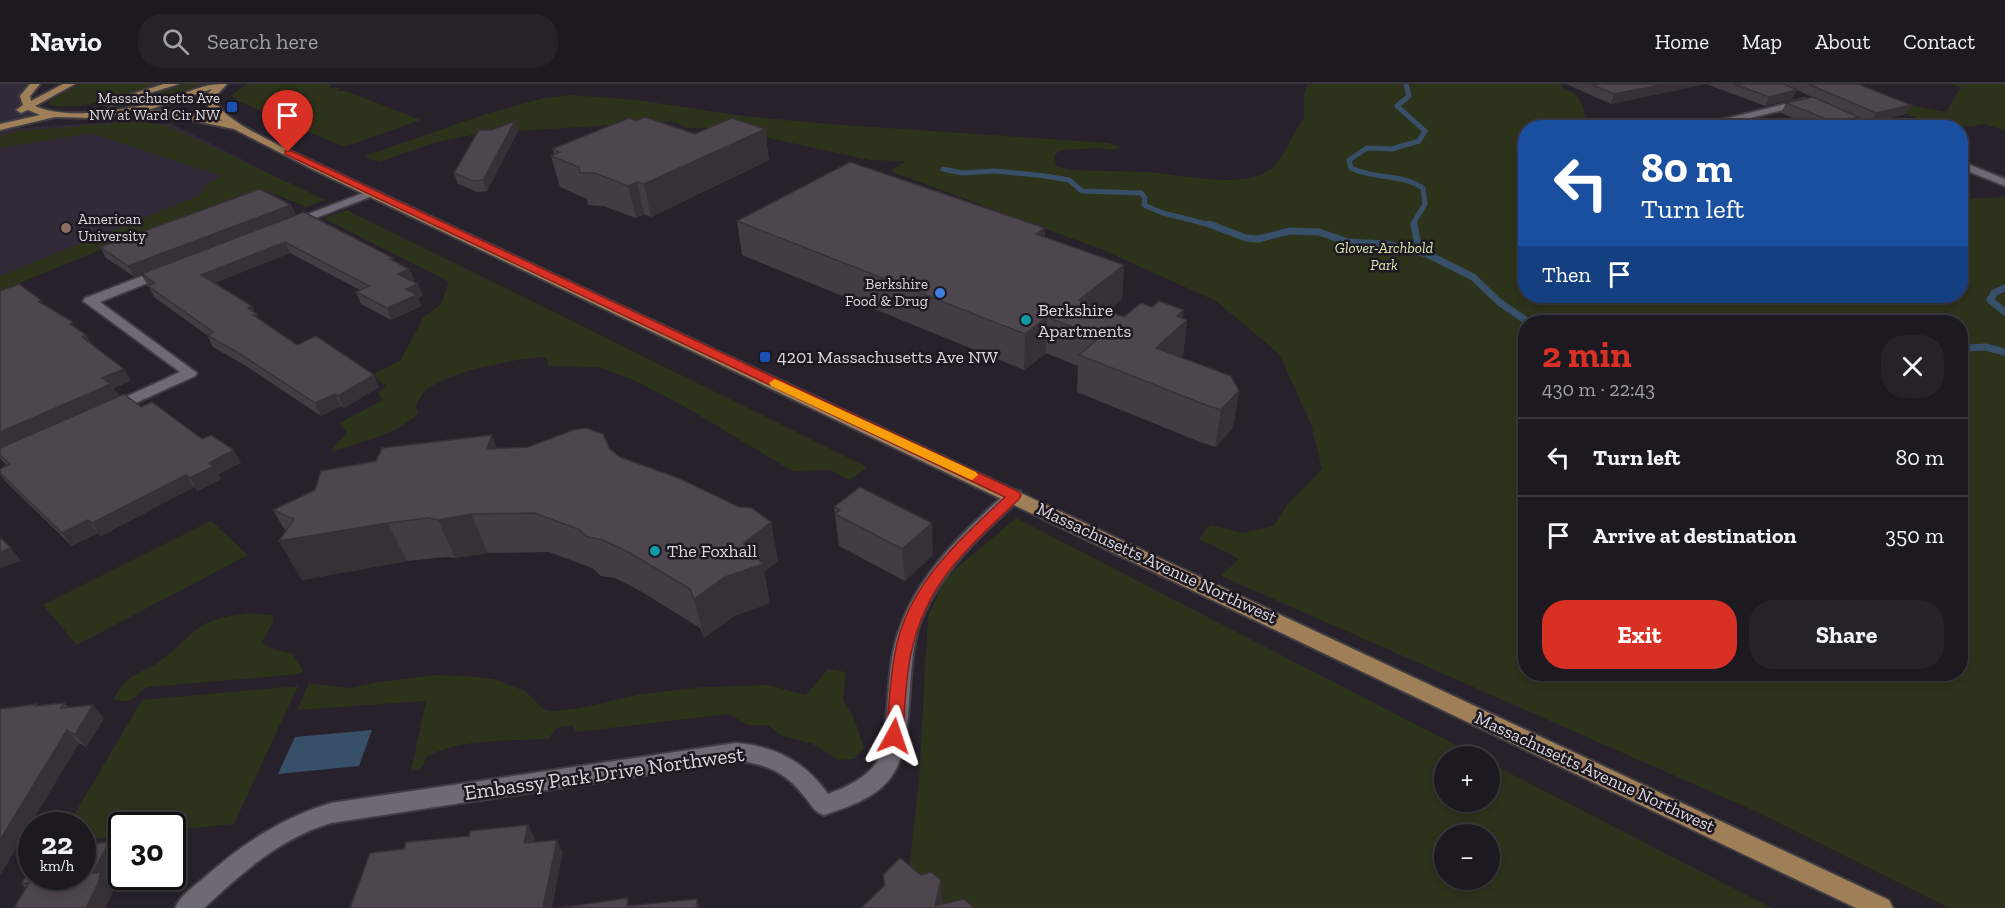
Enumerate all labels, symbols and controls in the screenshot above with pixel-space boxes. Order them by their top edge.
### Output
search box [138,14,558,68]
text: Navio [30,25,102,58]
icon: search [159,25,192,58]
text: Search here [207,28,318,55]
text: Home [1655,29,1709,54]
text: Map [1742,29,1782,54]
text: About [1815,29,1870,54]
text: Contact [1903,29,1975,54]
place label: Massachusetts Ave NW at Ward Cir NW [89,89,220,124]
pin [262,90,313,152]
icon: arrive [271,99,304,132]
marker: Massachusetts Ave NW at Ward Cir NW [225,100,239,114]
text: 80 m [1641,142,1732,193]
icon: left [1542,144,1620,222]
text: Turn left [1641,193,1744,225]
place label: American University [78,210,146,245]
marker: American University [59,221,73,235]
park label: Glover-Archbold Park [1335,239,1434,274]
icon: arrive [1603,258,1636,291]
text: Then [1542,261,1591,288]
place label: Berkshire Food & Drug [845,275,928,310]
marker: Berkshire Food & Drug [933,286,947,300]
place label: Berkshire Apartments [1038,299,1131,342]
marker: Berkshire Apartments [1019,313,1033,327]
text: 2 min [1542,333,1632,376]
button: close [1881,335,1944,398]
place label: 4201 Massachusetts Ave NW [777,346,998,368]
marker: 4201 Massachusetts Ave NW [758,350,772,364]
text: 430 m · 22:43 [1542,377,1655,401]
icon: left [1542,441,1575,474]
text: Turn left [1593,444,1680,471]
text: 80 m [1896,444,1944,471]
street label: Massachusetts Avenue Northwest [1033,498,1281,629]
icon: arrive [1542,519,1575,552]
text: Arrive at destination [1593,522,1796,549]
text: 350 m [1885,522,1944,549]
place label: The Foxhall [667,540,757,562]
marker: The Foxhall [648,544,662,558]
button: Exit [1542,600,1737,669]
button: Share [1749,600,1944,669]
position arrow [862,704,926,768]
street label: Massachusetts Avenue Northwest [1471,707,1719,838]
street label: Embassy Park Drive Northwest [462,741,746,805]
map controls [1434,746,1500,890]
button: + [1434,746,1500,812]
speed limit sign: 30 [108,812,186,890]
button: − [1434,824,1500,890]
text: 22 [41,826,73,862]
text: km/h [40,857,74,875]

